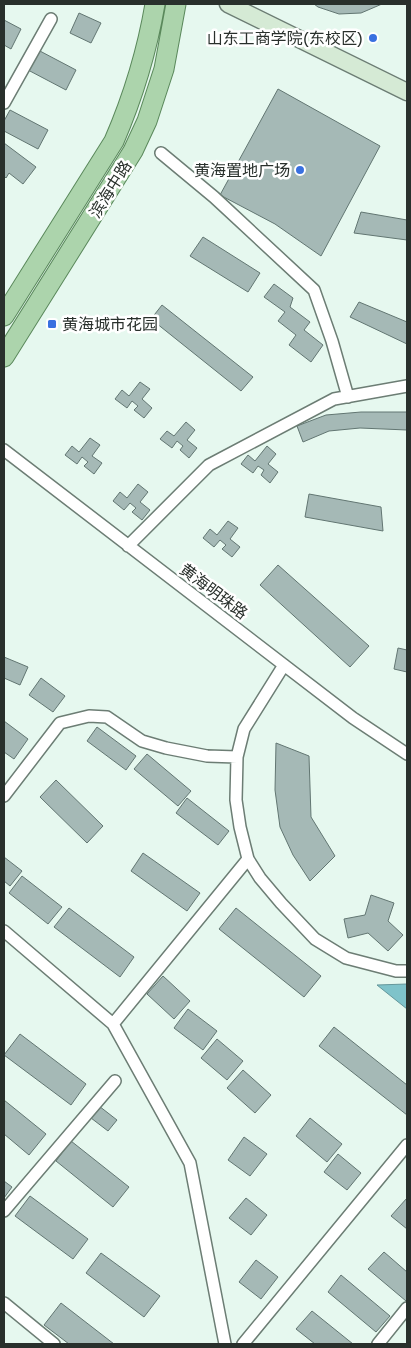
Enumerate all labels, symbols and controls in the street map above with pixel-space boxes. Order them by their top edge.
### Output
place label: 山东工商学院(东校区) [207,28,363,48]
marker: 山东工商学院(东校区) [367,32,379,44]
street label: 滨海中路 [85,157,135,221]
place label: 黄海置地广场 [194,160,290,180]
marker: 黄海置地广场 [294,164,306,176]
place label: 黄海城市花园 [62,314,158,334]
marker: 黄海城市花园 [46,318,58,330]
street label: 黄海明珠路 [176,559,252,623]

